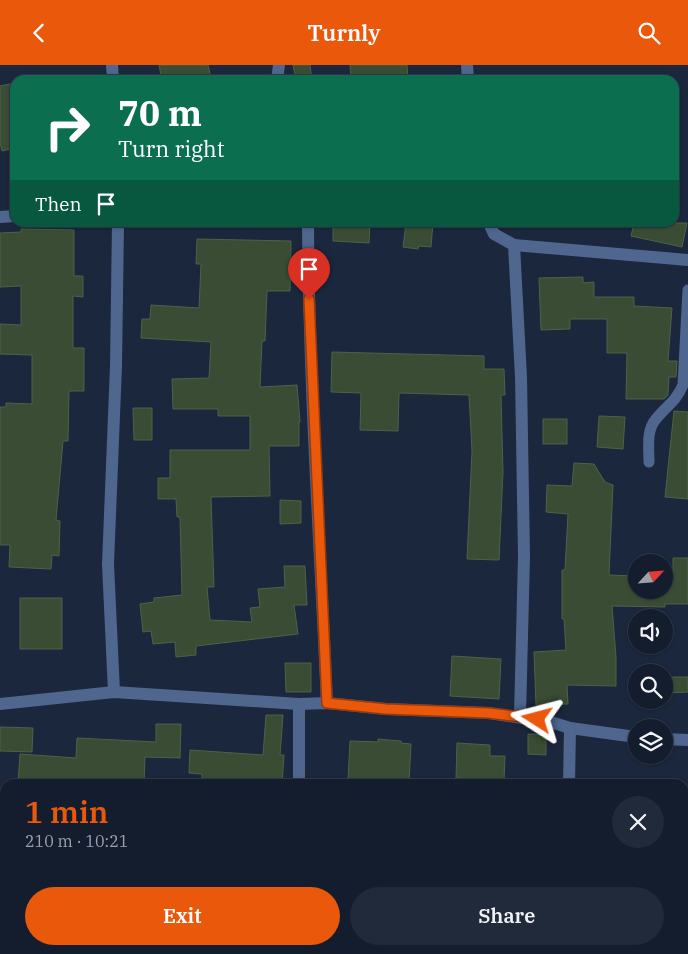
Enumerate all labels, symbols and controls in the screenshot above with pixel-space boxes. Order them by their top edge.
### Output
text: Turnly [307,18,381,47]
icon: back [25,19,53,47]
icon: search [635,19,663,47]
text: 70 m [118,90,202,136]
icon: right [35,95,100,160]
text: Turn right [118,134,225,163]
icon: arrive [92,190,120,218]
text: Then [35,192,82,216]
pin [288,248,330,299]
icon: arrive [295,255,323,283]
north arrow [628,554,672,599]
map controls [628,554,673,764]
button: sound [628,609,673,654]
button: search [628,664,673,709]
position arrow [510,692,562,744]
button: layers [628,719,673,764]
text: 1 min [25,792,108,831]
button: close [612,796,664,848]
text: 210 m · 10:21 [25,831,128,851]
button: Exit [25,887,340,945]
button: Share [350,887,664,945]

